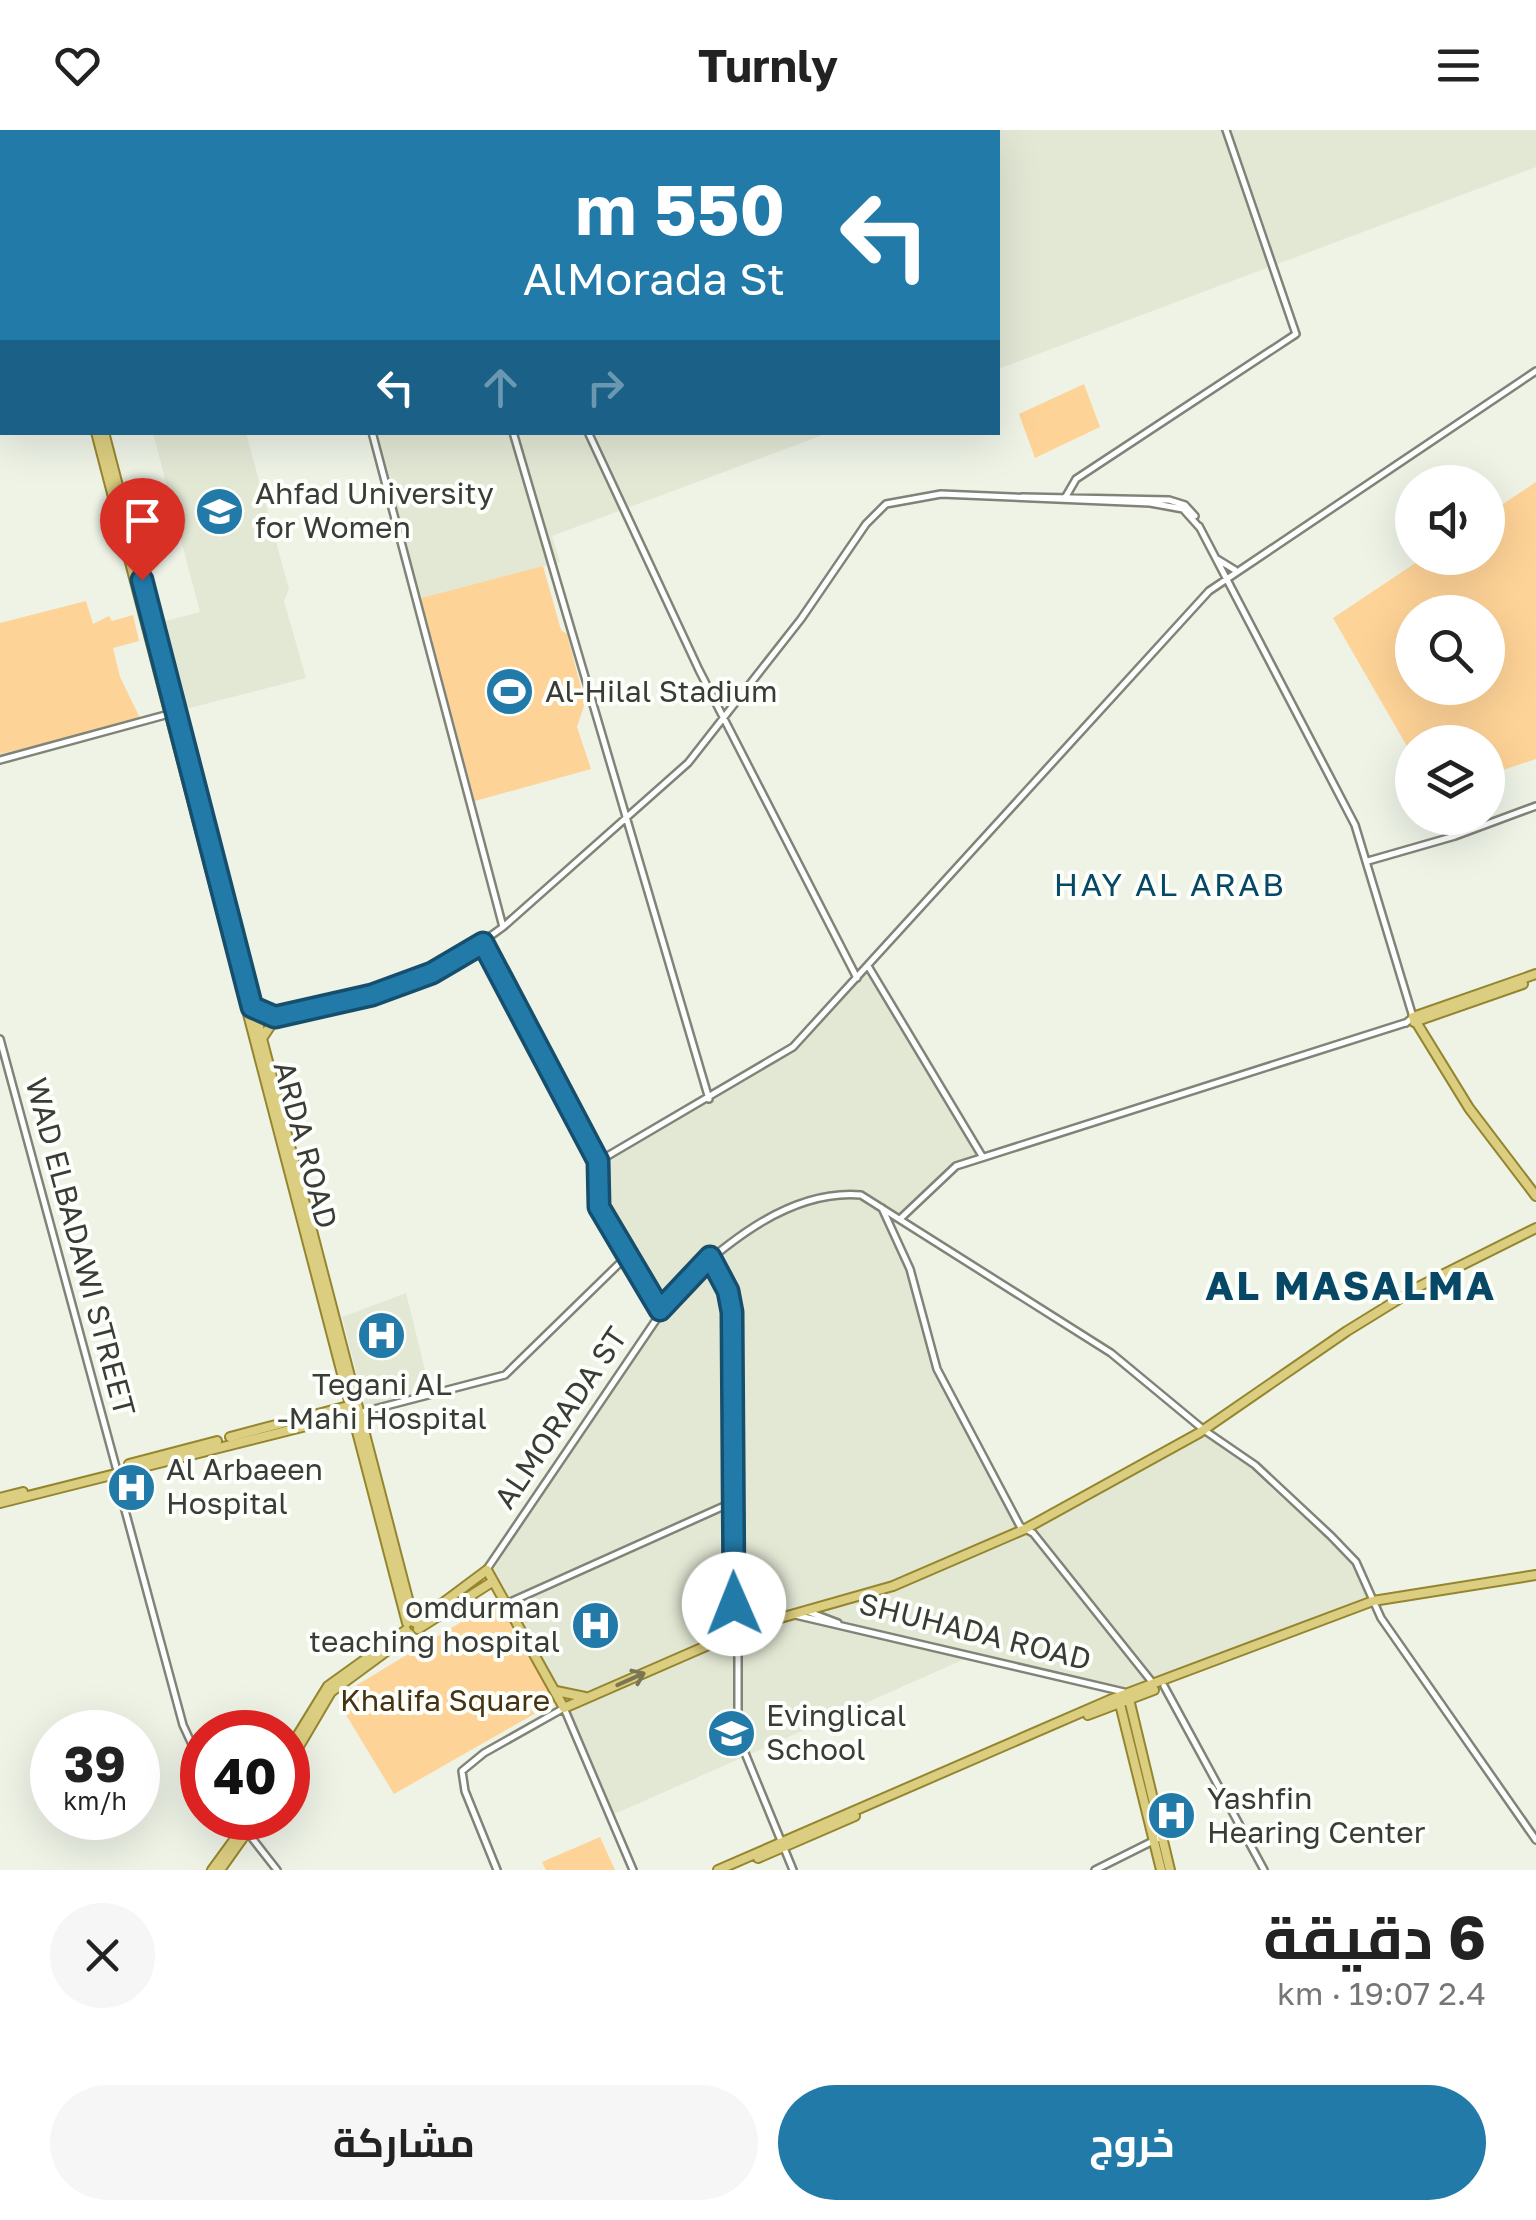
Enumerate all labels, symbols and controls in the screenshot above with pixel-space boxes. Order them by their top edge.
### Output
icon: heart [50,38,105,93]
text: Turnly [698,38,838,92]
icon: menu [1431,38,1486,93]
text: 550 m [575,166,785,250]
icon: left [820,170,950,300]
text: AlMorada St [523,251,785,305]
icon: left [368,360,423,415]
icon: ahead [473,360,528,415]
icon: right [578,360,633,415]
map controls [1395,465,1505,835]
button: sound [1395,465,1505,575]
place label: Ahfad University for Women [255,475,494,545]
pin [100,478,185,581]
school or university icon: Ahfad University for Women [194,485,246,537]
icon: arrive [115,493,170,548]
button: search [1395,595,1505,705]
sports icon: Al-Hilal Stadium [484,666,536,718]
place label: Al-Hilal Stadium [545,673,778,709]
button: layers [1395,725,1505,835]
district label: HAY AL ARAB [1054,865,1286,903]
street label: ARDA ROAD [266,1057,346,1232]
street label: WAD ELBADAWI STREET [18,1074,143,1420]
district label: AL MASALMA [1205,1261,1497,1309]
hospital icon: Tegani AL -Mahi Hospital [356,1310,408,1362]
street label: ALMORADA ST [486,1320,634,1515]
place label: Tegani AL -Mahi Hospital [277,1366,487,1436]
place label: Al Arbaeen Hospital [166,1451,323,1521]
hospital icon: Al Arbaeen Hospital [105,1461,157,1513]
position arrow [682,1552,786,1656]
street label: SHUHADA ROAD [855,1585,1095,1677]
place label: omdurman teaching hospital [309,1589,560,1659]
hospital icon: omdurman teaching hospital [569,1599,621,1651]
one-way arrow [615,1669,646,1687]
park label: Khalifa Square [340,1682,550,1718]
place label: Evinglical School [766,1697,906,1767]
school or university icon: Evinglical School [705,1707,757,1759]
speed limit sign: 40 [180,1710,310,1840]
text: 39 [64,1733,126,1793]
place label: Yashfin Hearing Center [1207,1780,1426,1850]
text: km/h [63,1785,127,1816]
hospital icon: Yashfin Hearing Center [1146,1790,1198,1842]
text: 6 دقيقة [1263,1900,1486,1972]
button: close [50,1903,155,2008]
text: 2.4 km · 19:07 [1277,1974,1486,2012]
button: مشاركة [50,2085,758,2200]
button: خروج [778,2085,1486,2200]

